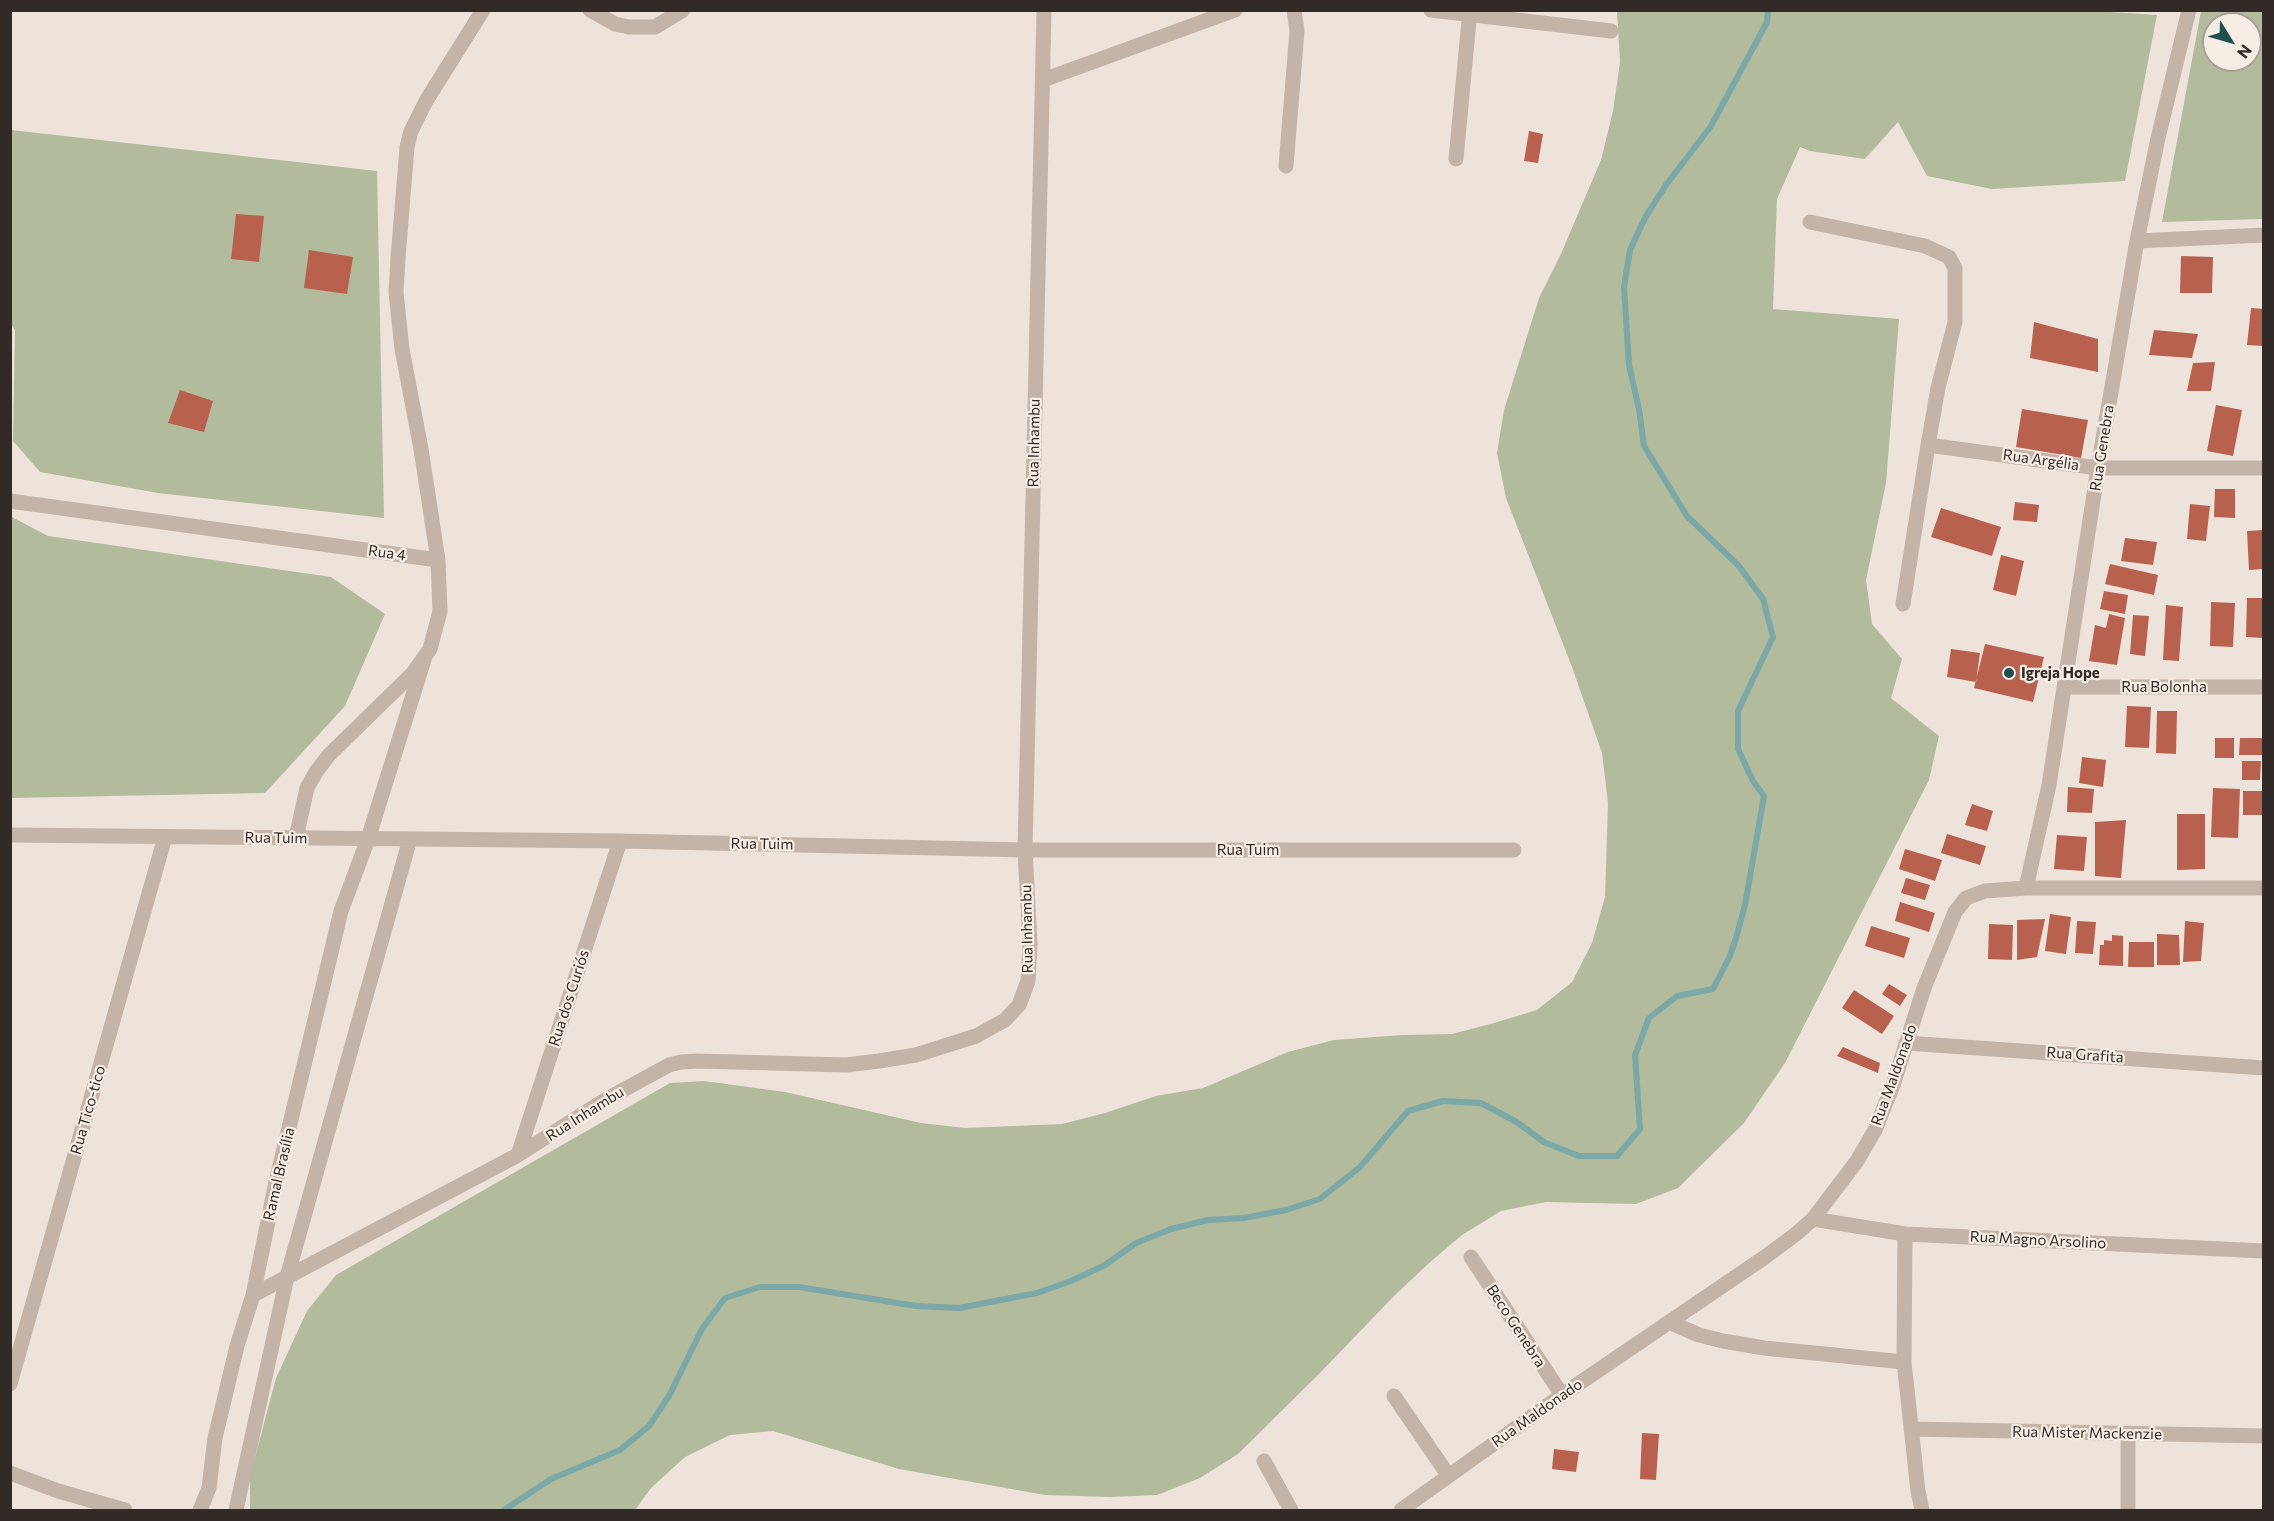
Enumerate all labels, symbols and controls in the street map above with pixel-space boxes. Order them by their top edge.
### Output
north arrow [2202,12,2262,72]
text: N [2234,41,2256,62]
street label: Rua Inhambu [1024,399,1044,487]
street label: Rua Genebra [2086,404,2118,492]
street label: Rua Argélia [2002,446,2080,474]
street label: Rua 4 [367,541,407,565]
place label: Igreja Hope [2021,664,2100,682]
marker: Igreja Hope [2002,666,2016,680]
street label: Rua Bolonha [2121,678,2207,696]
street label: Rua Tuim [244,828,308,848]
street label: Rua Tuim [730,834,794,854]
street label: Rua Tuim [1217,841,1279,859]
street label: Rua Inhambu [1017,885,1037,973]
street label: Rua dos Curiós [545,947,593,1049]
street label: Rua Maldonado [1867,1022,1921,1128]
street label: Rua Grafita [2046,1043,2124,1067]
street label: Rua Tico-tico [67,1063,109,1157]
street label: Rua Inhambu [543,1083,627,1145]
street label: Ramal Brasília [260,1126,298,1222]
street label: Rua Magno Arsolino [1969,1227,2107,1253]
street label: Beco Genebra [1483,1281,1549,1371]
street label: Rua Maldonado [1488,1375,1586,1451]
street label: Rua Mister Mackenzie [2012,1423,2162,1443]

